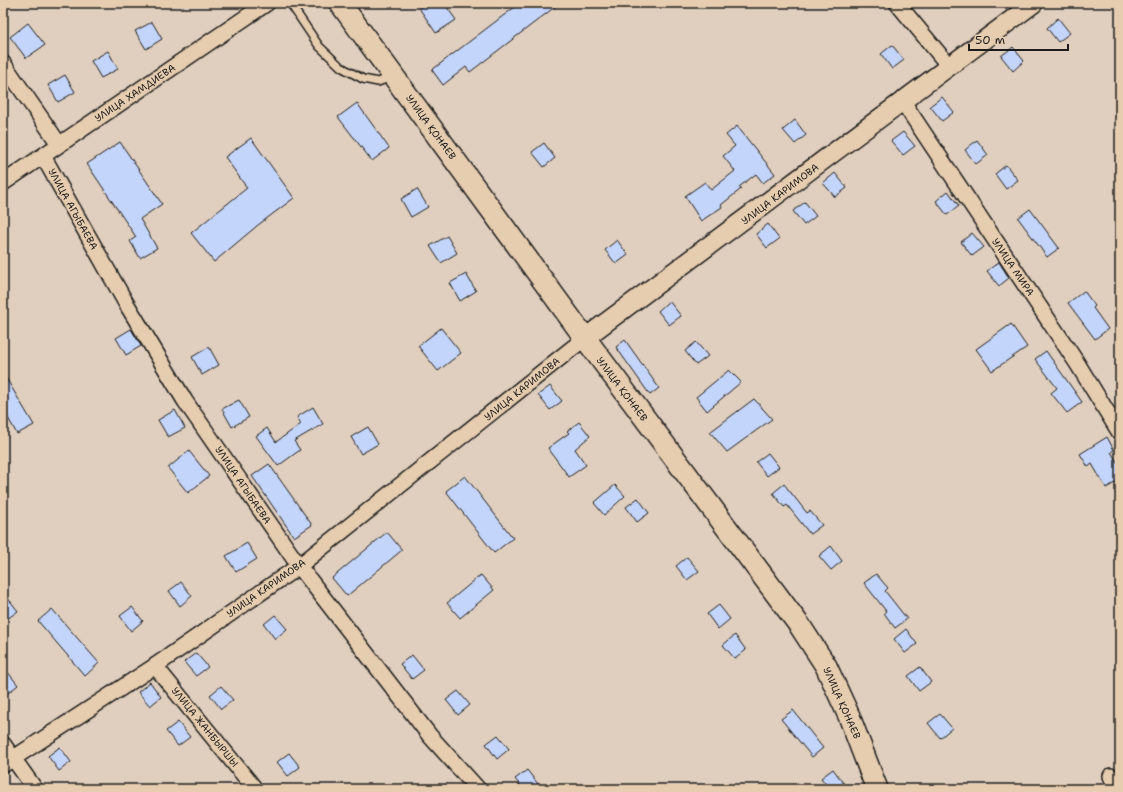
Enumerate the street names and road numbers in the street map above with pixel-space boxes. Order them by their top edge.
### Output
street label: УЛИЦА ХАМДИЕВА [92,61,178,125]
street label: УЛИЦА ҚОНАЕВ [403,92,459,162]
street label: УЛИЦА КАРИМОВА [739,161,821,227]
street label: УЛИЦА АГЫБАЕВА [45,166,101,252]
street label: УЛИЦА МИРА [989,236,1037,298]
street label: УЛИЦА КАРИМОВА [482,354,562,424]
street label: УЛИЦА ҚОНАЕВ [594,354,651,424]
street label: УЛИЦА АГЫБАЕВА [212,444,274,526]
street label: УЛИЦА КАРИМОВА [224,556,308,620]
street label: УЛИЦА ҚОНАЕВ [820,665,864,741]
street label: УЛИЦА ЖАНБЫРШЫ [169,684,241,770]

